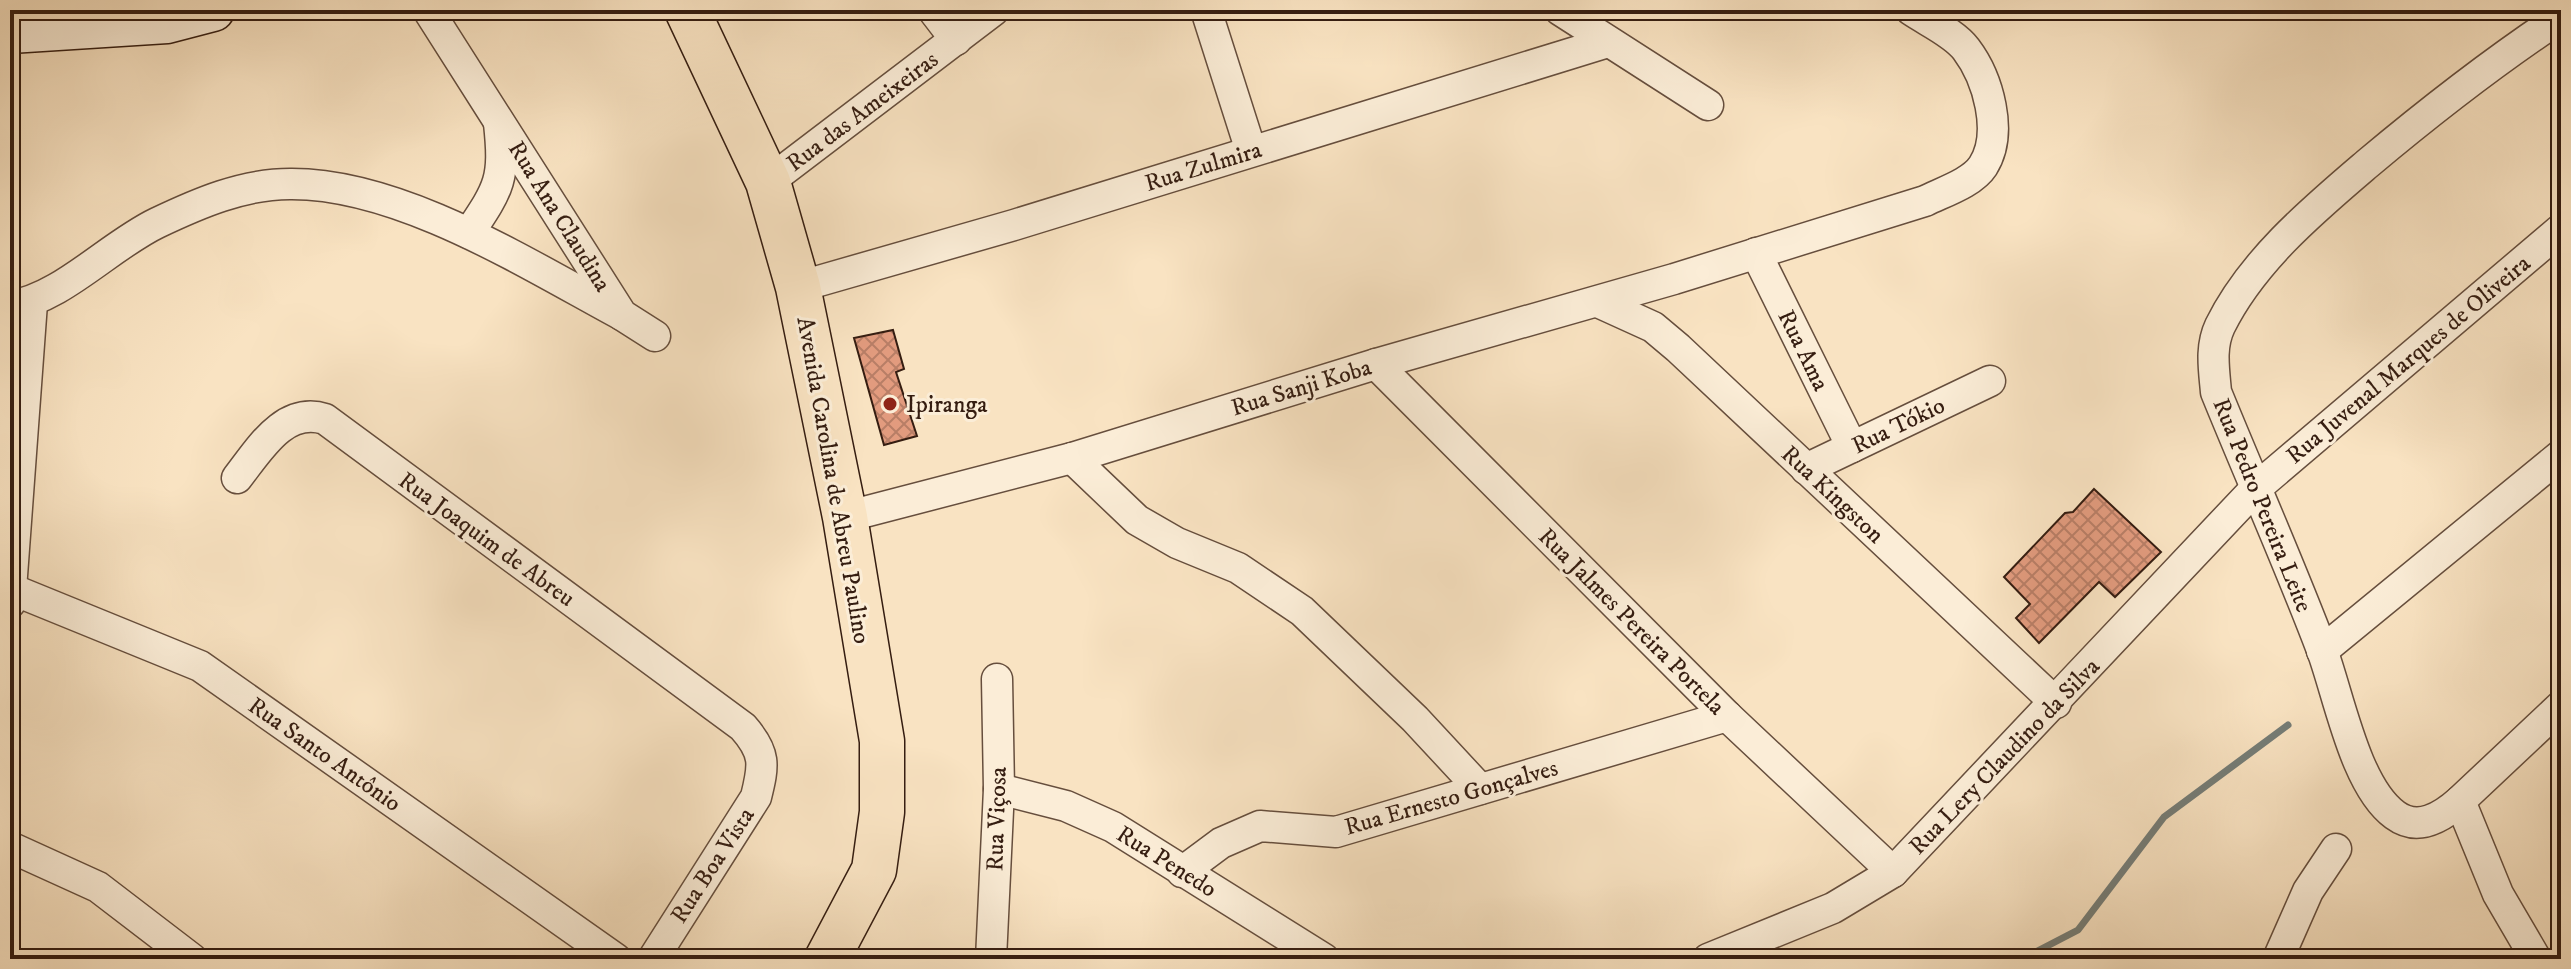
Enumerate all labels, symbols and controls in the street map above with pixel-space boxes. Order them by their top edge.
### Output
street label: Rua das Ameixeiras [781,45,945,179]
street label: Rua Zulmira [1141,135,1266,199]
street label: Rua Ana Claudina [501,136,618,298]
street label: Rua Juvenal Marques de Oliveira [2280,248,2538,471]
street label: Rua Ama [1771,305,1836,397]
street label: Avenida Carolina de Abreu Paulino [789,314,877,646]
street label: Rua Sanji Koba [1228,352,1376,423]
place label: Ipiranga [906,390,988,420]
street label: Rua Tókio [1847,391,1950,461]
street label: Rua Pedro Pereira Leite [2205,394,2319,617]
marker: Ipiranga [881,395,899,413]
street label: Rua Kingston [1775,439,1890,550]
street label: Rua Joaquim de Abreu [392,466,580,614]
street label: Rua Jalmes Pereira Portela [1531,522,1732,722]
street label: Rua Lery Claudino da Silva [1903,652,2107,861]
street label: Rua Santo Antônio [242,691,407,819]
street label: Rua Ernesto Gonçalves [1341,753,1561,843]
street label: Rua Viçosa [980,766,1014,872]
street label: Rua Boa Vista [664,801,762,929]
street label: Rua Penedo [1111,819,1222,904]

